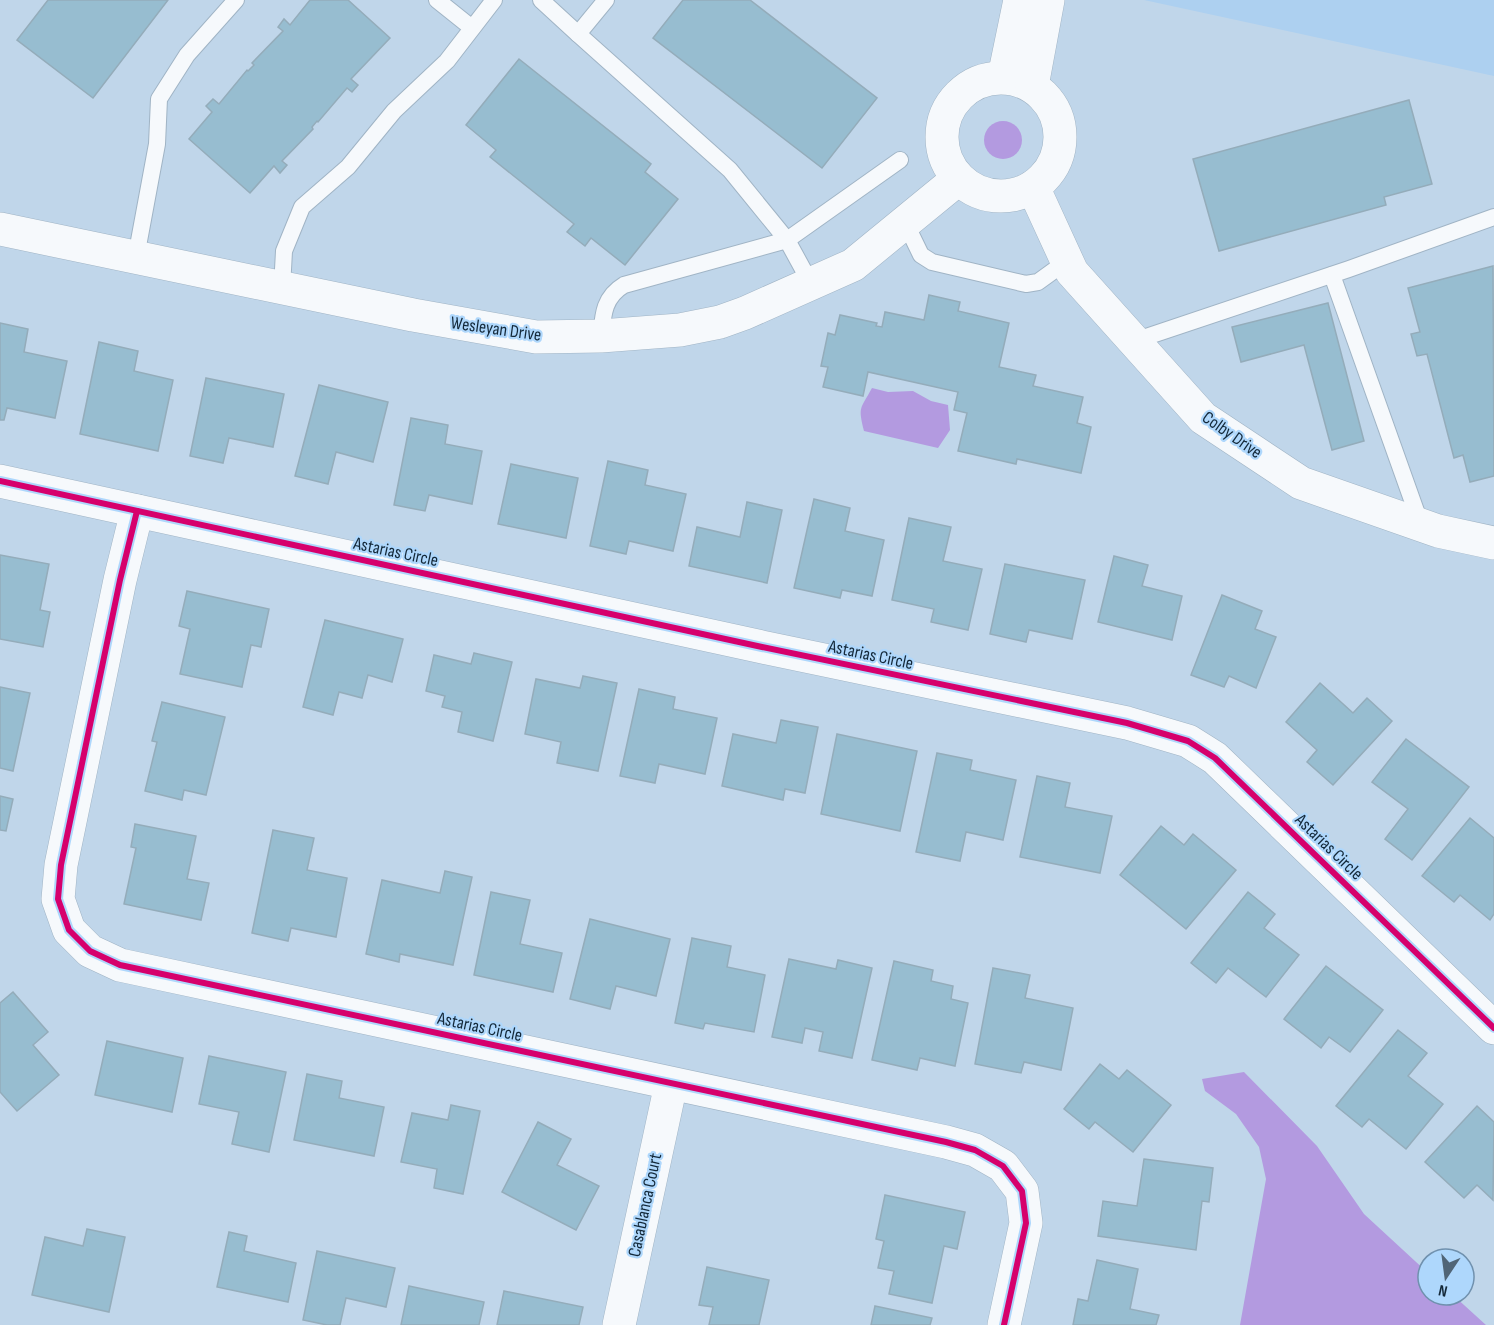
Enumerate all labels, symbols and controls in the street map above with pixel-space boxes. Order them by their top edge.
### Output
street label: Wesleyan Drive [449,312,543,346]
street label: Colby Drive [1198,407,1266,463]
street label: Astarias Circle [351,533,440,571]
street label: Astarias Circle [826,636,915,674]
street label: Astarias Circle [1290,809,1367,884]
street label: Astarias Circle [435,1008,524,1046]
street label: Casablanca Court [624,1151,666,1259]
north arrow [1416,1247,1476,1307]
text: N [1437,1280,1449,1300]

